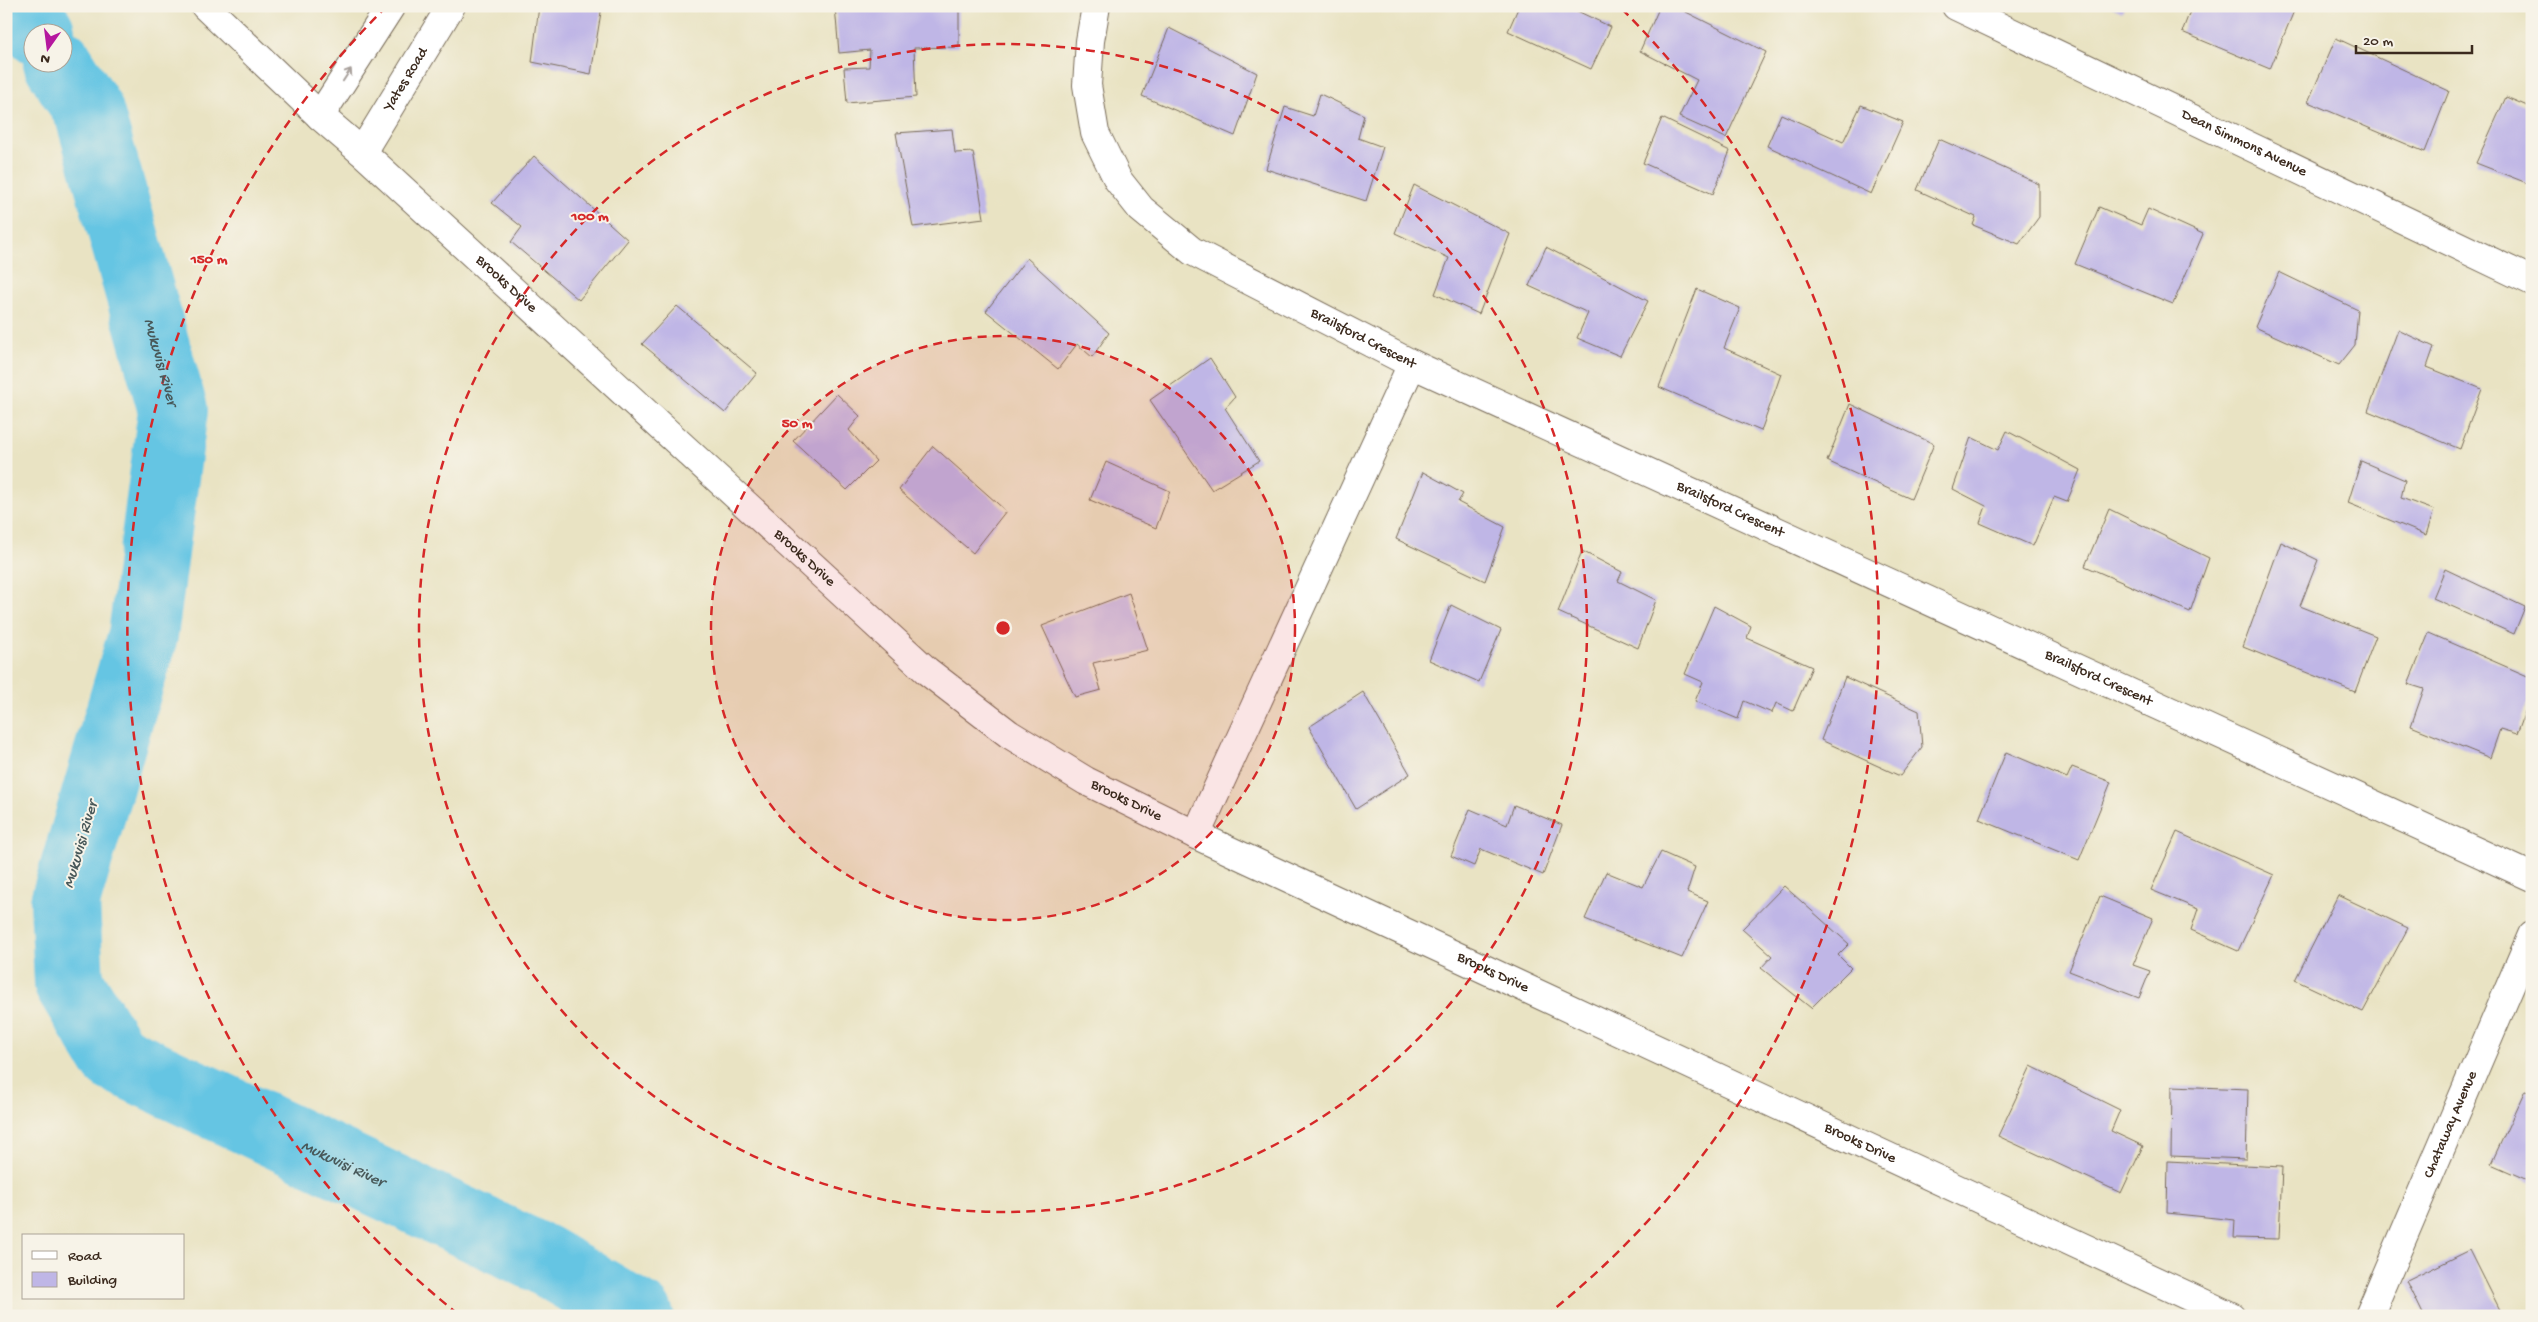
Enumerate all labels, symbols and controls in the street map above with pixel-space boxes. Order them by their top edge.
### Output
north arrow [22,22,72,72]
scale bar [2356,22,2472,54]
text: 20 m [2363,33,2393,51]
street label: Yates Road [379,43,433,116]
text: N [39,49,52,68]
one-way arrow [342,69,352,83]
street label: Dean Simmons Avenue [2177,105,2310,181]
text: 100 m [570,208,609,226]
text: 150 m [190,251,228,269]
street label: Brooks Drive [471,251,541,317]
street label: Brailsford Crescent [1306,304,1420,374]
water label: Mukuvisi River [138,317,182,411]
text: 50 m [782,415,813,433]
street label: Brailsford Crescent [1673,477,1789,543]
street label: Brooks Drive [769,525,839,591]
centre of rings [994,619,1012,637]
street label: Brailsford Crescent [2041,646,2157,712]
street label: Brooks Drive [1087,775,1165,826]
water label: Mukuvisi River [60,796,104,891]
street label: Brooks Drive [1453,948,1532,997]
street label: Chataway Avenue [2420,1068,2482,1181]
street label: Brooks Drive [1820,1119,1899,1168]
water label: Mukuvisi River [298,1137,390,1194]
legend [22,1234,185,1300]
text: Road [68,1248,102,1266]
text: Building [67,1272,117,1290]

